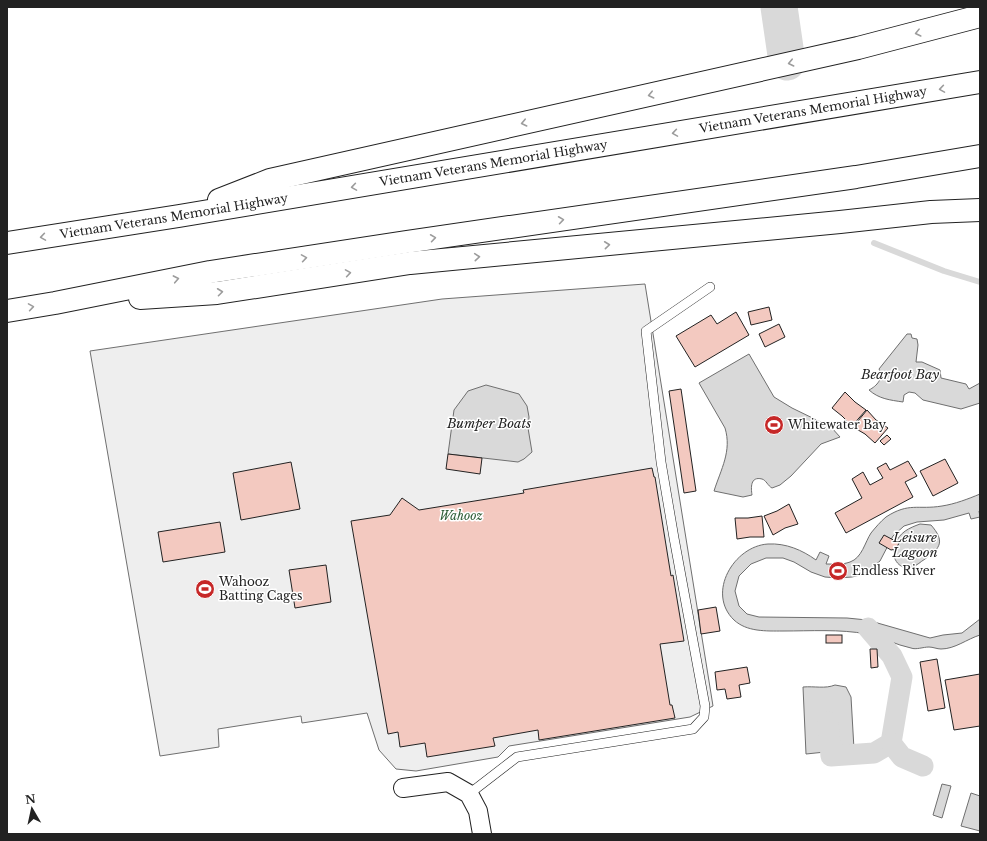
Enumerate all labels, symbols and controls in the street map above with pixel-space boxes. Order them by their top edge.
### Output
one-way arrow [914,28,921,37]
one-way arrow [788,59,794,67]
street label: Vietnam Veterans Memorial Highway [697,83,928,136]
one-way arrow [938,84,945,93]
one-way arrow [648,90,654,98]
one-way arrow [521,119,527,127]
one-way arrow [672,128,678,137]
street label: Vietnam Veterans Memorial Highway [377,136,609,189]
one-way arrow [351,182,357,191]
street label: Vietnam Veterans Memorial Highway [58,190,289,242]
one-way arrow [558,216,564,225]
one-way arrow [40,232,46,241]
one-way arrow [430,234,436,243]
one-way arrow [604,240,610,249]
one-way arrow [474,253,480,262]
one-way arrow [301,254,307,263]
one-way arrow [345,269,352,278]
one-way arrow [173,275,179,284]
one-way arrow [217,288,223,297]
one-way arrow [28,303,34,312]
water label: Bearfoot Bay [860,366,939,383]
sports icon: Whitewater Bay [763,414,785,436]
water label: Bumper Boats [446,415,531,432]
place label: Whitewater Bay [787,417,887,432]
park label: Wahooz [439,508,483,523]
water label: Leisure Lagoon [891,529,938,561]
sports icon: Endless River [827,560,849,582]
place label: Endless River [852,563,936,578]
place label: Wahooz Batting Cages [218,574,303,603]
sports icon: Wahooz Batting Cages [194,578,216,600]
north arrow [12,789,52,829]
text: N [24,791,37,807]

